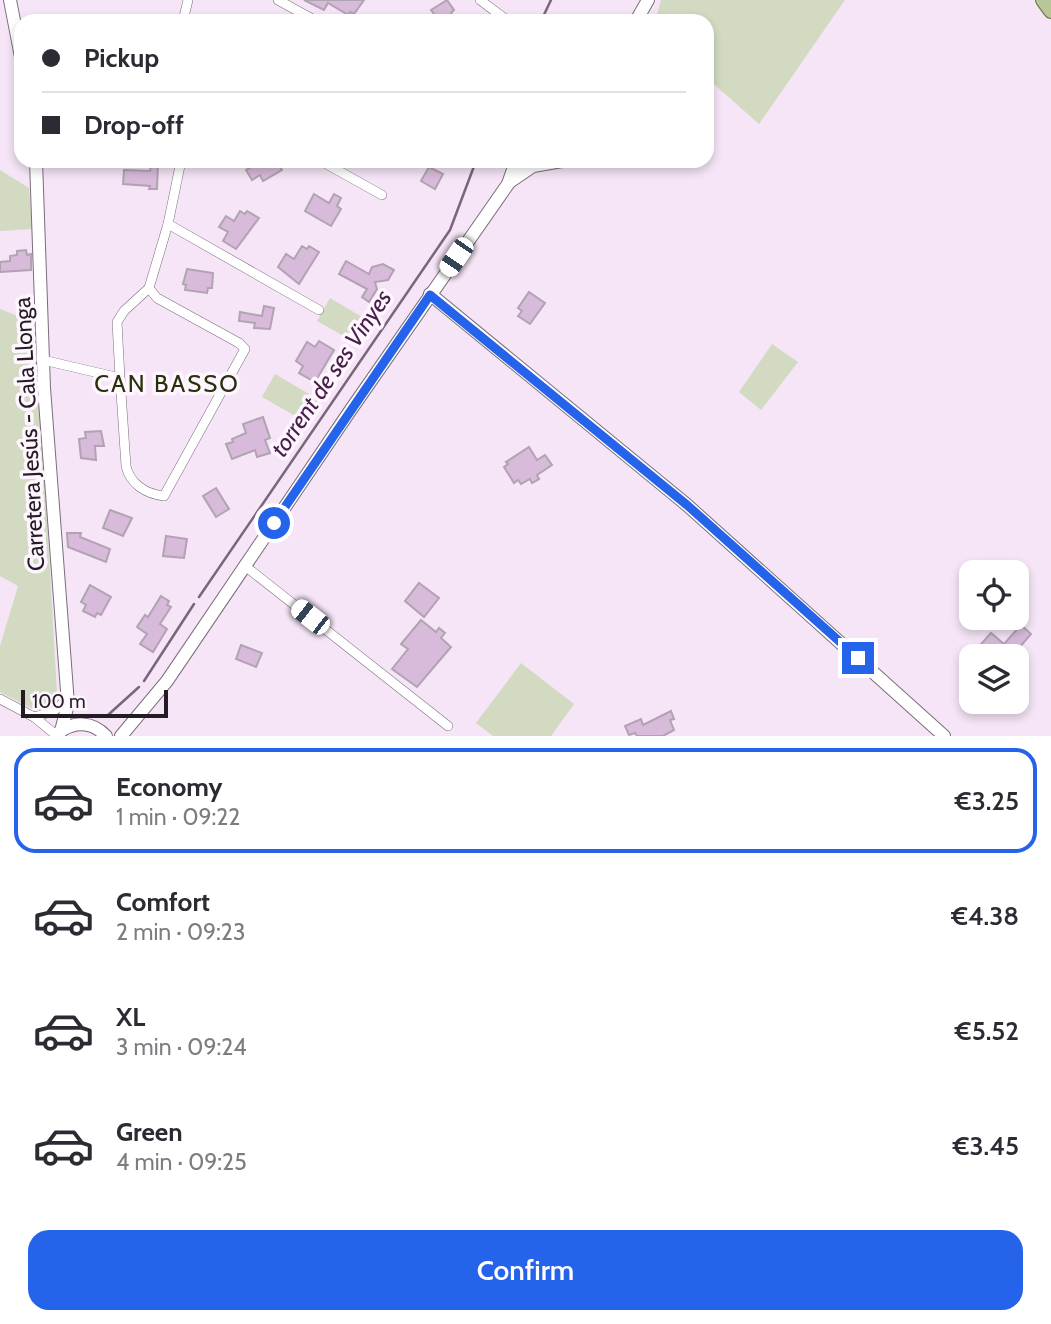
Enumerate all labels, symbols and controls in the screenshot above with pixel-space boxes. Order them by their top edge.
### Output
text: Pickup [84,42,159,74]
text: Drop-off [84,109,184,141]
car [436,234,477,280]
water label: torrent de ses Vinyes [264,284,398,462]
street label: Carretera Jesús - Cala Llonga [8,296,50,572]
district label: CAN BASSO [94,369,240,398]
route start [258,507,290,539]
map controls [959,560,1029,714]
button: locate [959,560,1029,630]
car [287,596,334,638]
route end [842,642,874,674]
button: layers [959,644,1029,714]
scale bar [21,687,168,719]
text: 100 m [32,690,86,713]
icon: car [32,769,95,832]
text: Economy [116,771,222,803]
text: €3.25 [955,785,1019,817]
text: 1 min · 09:22 [116,803,240,831]
icon: car [32,884,95,947]
text: Comfort [116,886,210,918]
text: €4.38 [951,900,1019,932]
text: 2 min · 09:23 [116,918,245,946]
icon: car [32,999,95,1062]
text: XL [116,1001,145,1033]
text: €5.52 [955,1015,1019,1047]
text: 3 min · 09:24 [116,1033,247,1061]
icon: car [32,1114,95,1177]
text: Green [116,1116,183,1148]
text: €3.45 [953,1130,1019,1162]
text: 4 min · 09:25 [116,1148,247,1176]
button: Confirm [28,1230,1023,1310]

